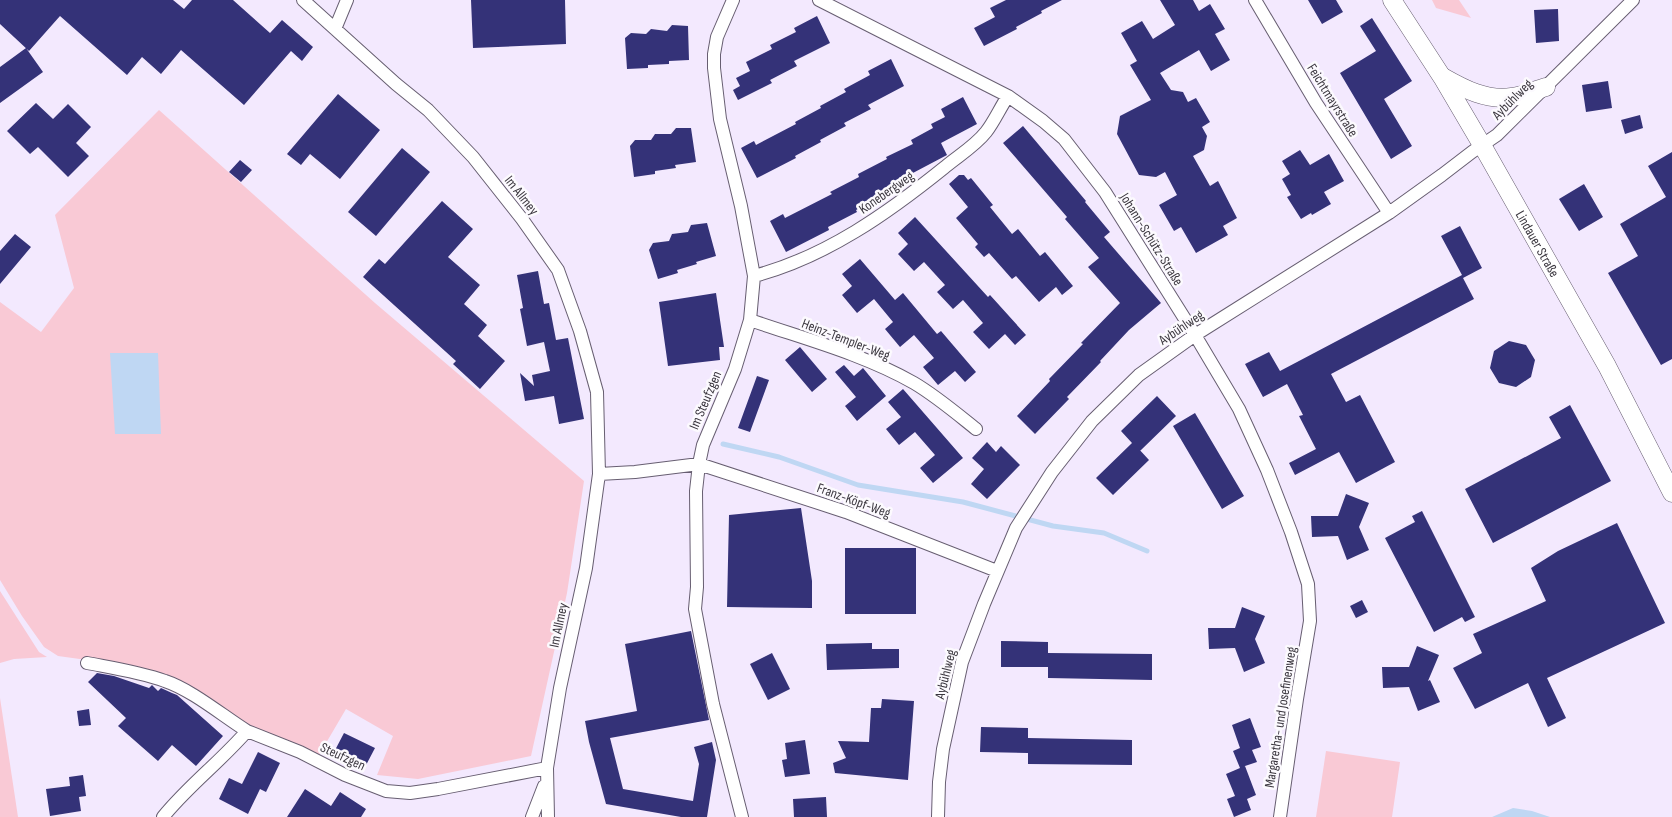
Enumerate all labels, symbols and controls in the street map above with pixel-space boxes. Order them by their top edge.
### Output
street label: Feichtmayrstraße [1303,61,1362,140]
street label: Aybühlweg [1488,75,1537,124]
street label: Konebergweg [856,167,917,217]
street label: Im Allmey [501,172,543,219]
street label: Johann-Schütz-Straße [1116,189,1187,289]
street label: Lindauer Straße [1512,208,1563,280]
street label: Aybühlweg [1155,306,1207,349]
street label: Heinz-Templer-Weg [799,315,893,364]
street label: Im Steufzgen [686,368,725,432]
street label: Franz-Köpf-Weg [815,479,893,522]
street label: Im Allmey [545,601,572,649]
street label: Margaretha- und Josefinenweg [1261,645,1300,789]
street label: Aybühlweg [931,647,960,702]
street label: Steufzgen [318,739,368,774]

